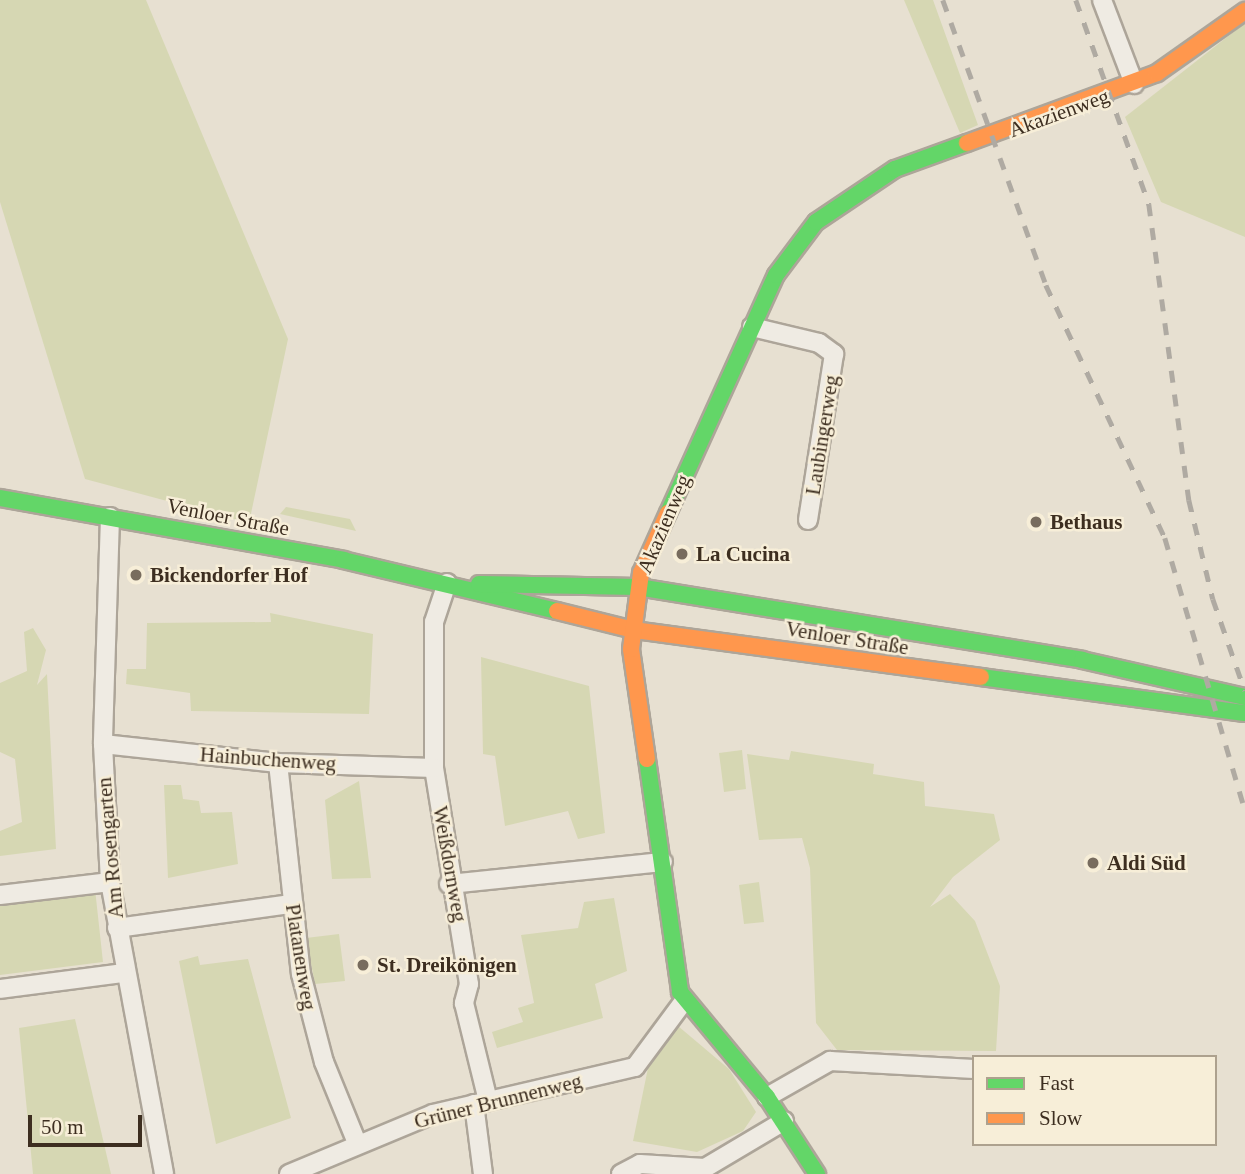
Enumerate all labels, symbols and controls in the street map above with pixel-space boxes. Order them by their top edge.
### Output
street label: Akazienweg [1005,83,1113,143]
street label: Laubingerweg [800,373,844,497]
street label: Akazienweg [632,471,696,577]
street label: Venloer Straße [165,493,291,541]
place label: Bethaus [1050,509,1122,535]
marker: Bethaus [1028,514,1044,530]
place label: La Cucina [696,541,790,567]
marker: La Cucina [674,546,690,562]
place label: Bickendorfer Hof [150,562,308,588]
marker: Bickendorfer Hof [128,567,144,583]
street label: Venloer Straße [784,616,910,660]
street label: Hainbuchenweg [199,742,337,776]
street label: Am Rosengarten [91,776,129,920]
street label: Weißdornweg [427,804,473,924]
place label: Aldi Süd [1107,850,1186,876]
marker: Aldi Süd [1085,855,1101,871]
street label: Platanenweg [280,902,322,1012]
place label: St. Dreikönigen [377,952,517,978]
marker: St. Dreikönigen [355,957,371,973]
legend [972,1055,1217,1146]
street label: Grüner Brunnenweg [411,1068,585,1134]
text: Fast [1039,1071,1074,1095]
scale bar [32,1100,145,1144]
text: Slow [1039,1106,1082,1130]
text: 50 m [41,1115,84,1139]

